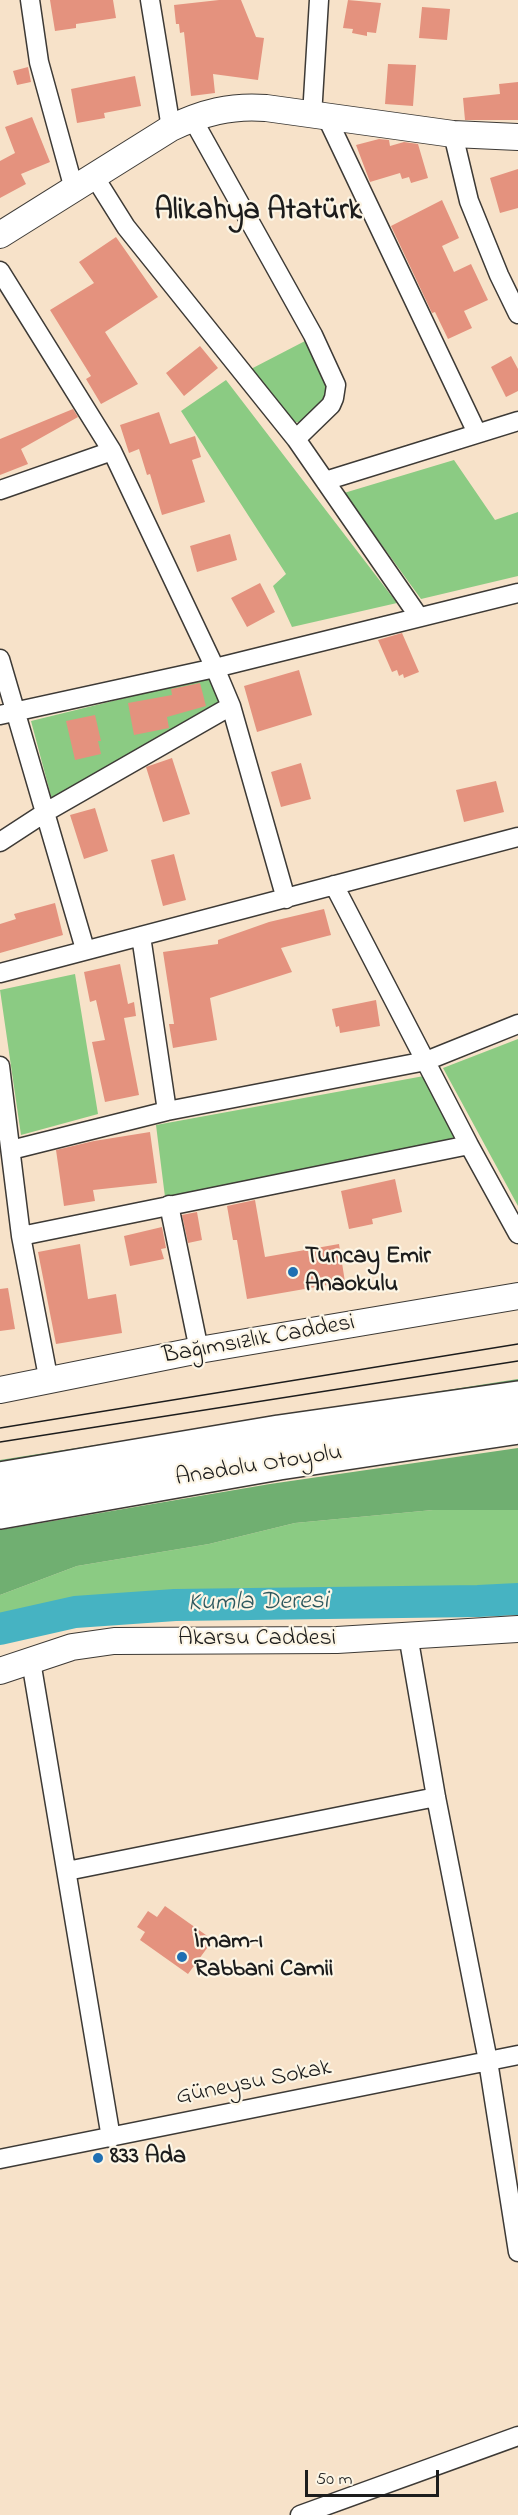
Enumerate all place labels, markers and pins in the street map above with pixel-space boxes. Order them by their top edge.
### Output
place label: Tuncay Emir Anaokulu [305,1244,431,1300]
marker: Tuncay Emir Anaokulu [286,1265,300,1279]
place label: İmam-ı Rabbani Camii [194,1929,333,1985]
marker: İmam-ı Rabbani Camii [175,1950,189,1964]
place label: 833 Ada [110,2144,186,2172]
marker: 833 Ada [91,2151,105,2165]

